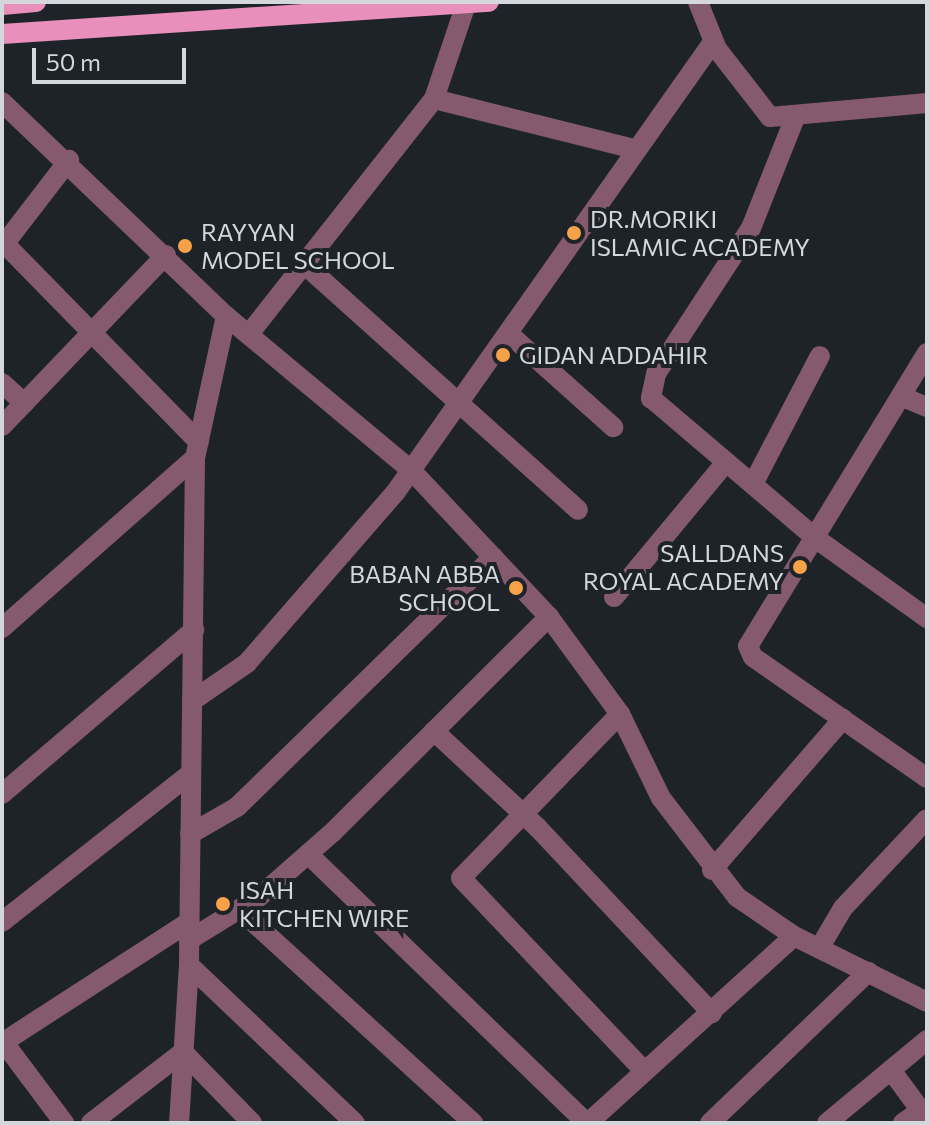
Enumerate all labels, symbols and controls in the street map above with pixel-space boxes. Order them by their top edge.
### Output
scale bar [36,32,190,82]
text: 50 m [46,47,101,76]
place label: DR.MORIKI ISLAMIC ACADEMY [590,205,810,261]
place label: RAYYAN MODEL SCHOOL [201,218,395,274]
marker: DR.MORIKI ISLAMIC ACADEMY [565,224,583,242]
marker: RAYYAN MODEL SCHOOL [176,237,194,255]
place label: GIDAN ADDAHIR [519,341,708,369]
marker: GIDAN ADDAHIR [494,346,512,364]
place label: SALLDANS ROYAL ACADEMY [583,539,784,595]
marker: SALLDANS ROYAL ACADEMY [791,558,809,576]
place label: BABAN ABBA SCHOOL [349,560,500,616]
marker: BABAN ABBA SCHOOL [507,579,525,597]
place label: ISAH KITCHEN WIRE [239,876,409,932]
marker: ISAH KITCHEN WIRE [214,895,232,913]

